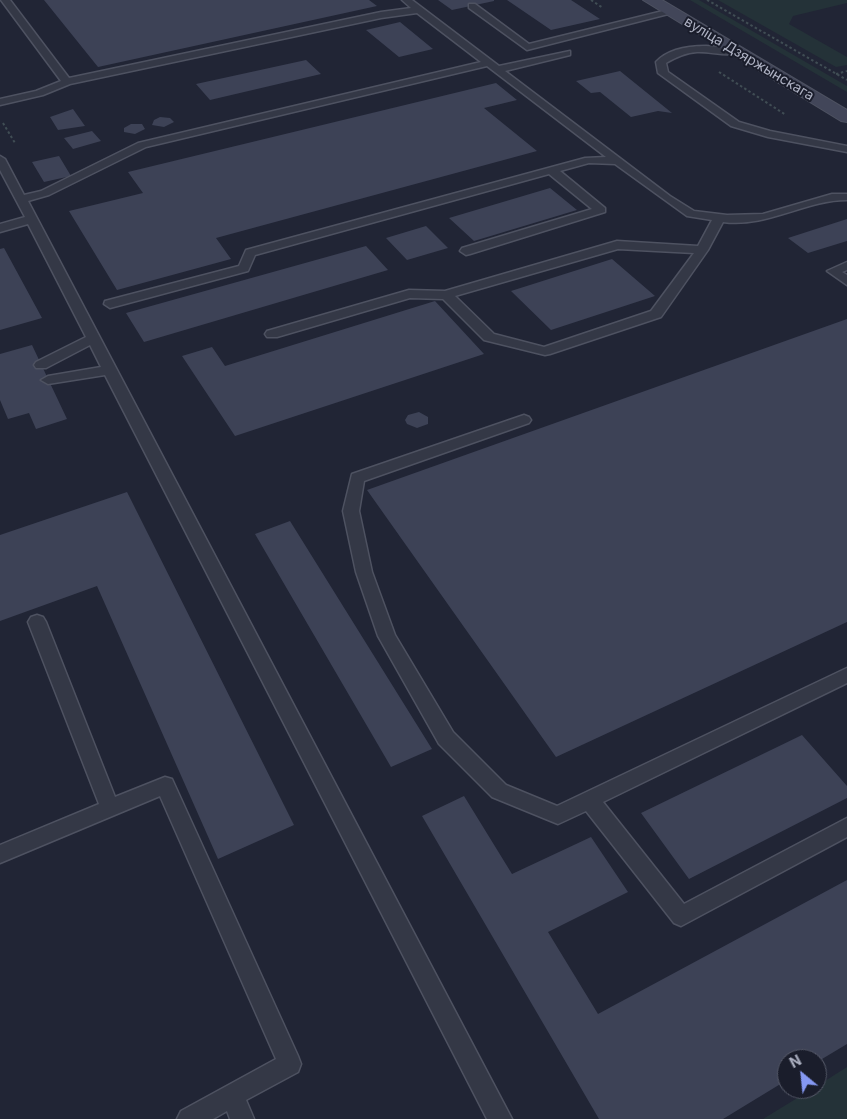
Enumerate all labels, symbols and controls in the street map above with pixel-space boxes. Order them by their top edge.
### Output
street label: вуліца Дзяржынскага [681,14,817,104]
north arrow [777,1049,827,1099]
text: N [786,1051,804,1071]

